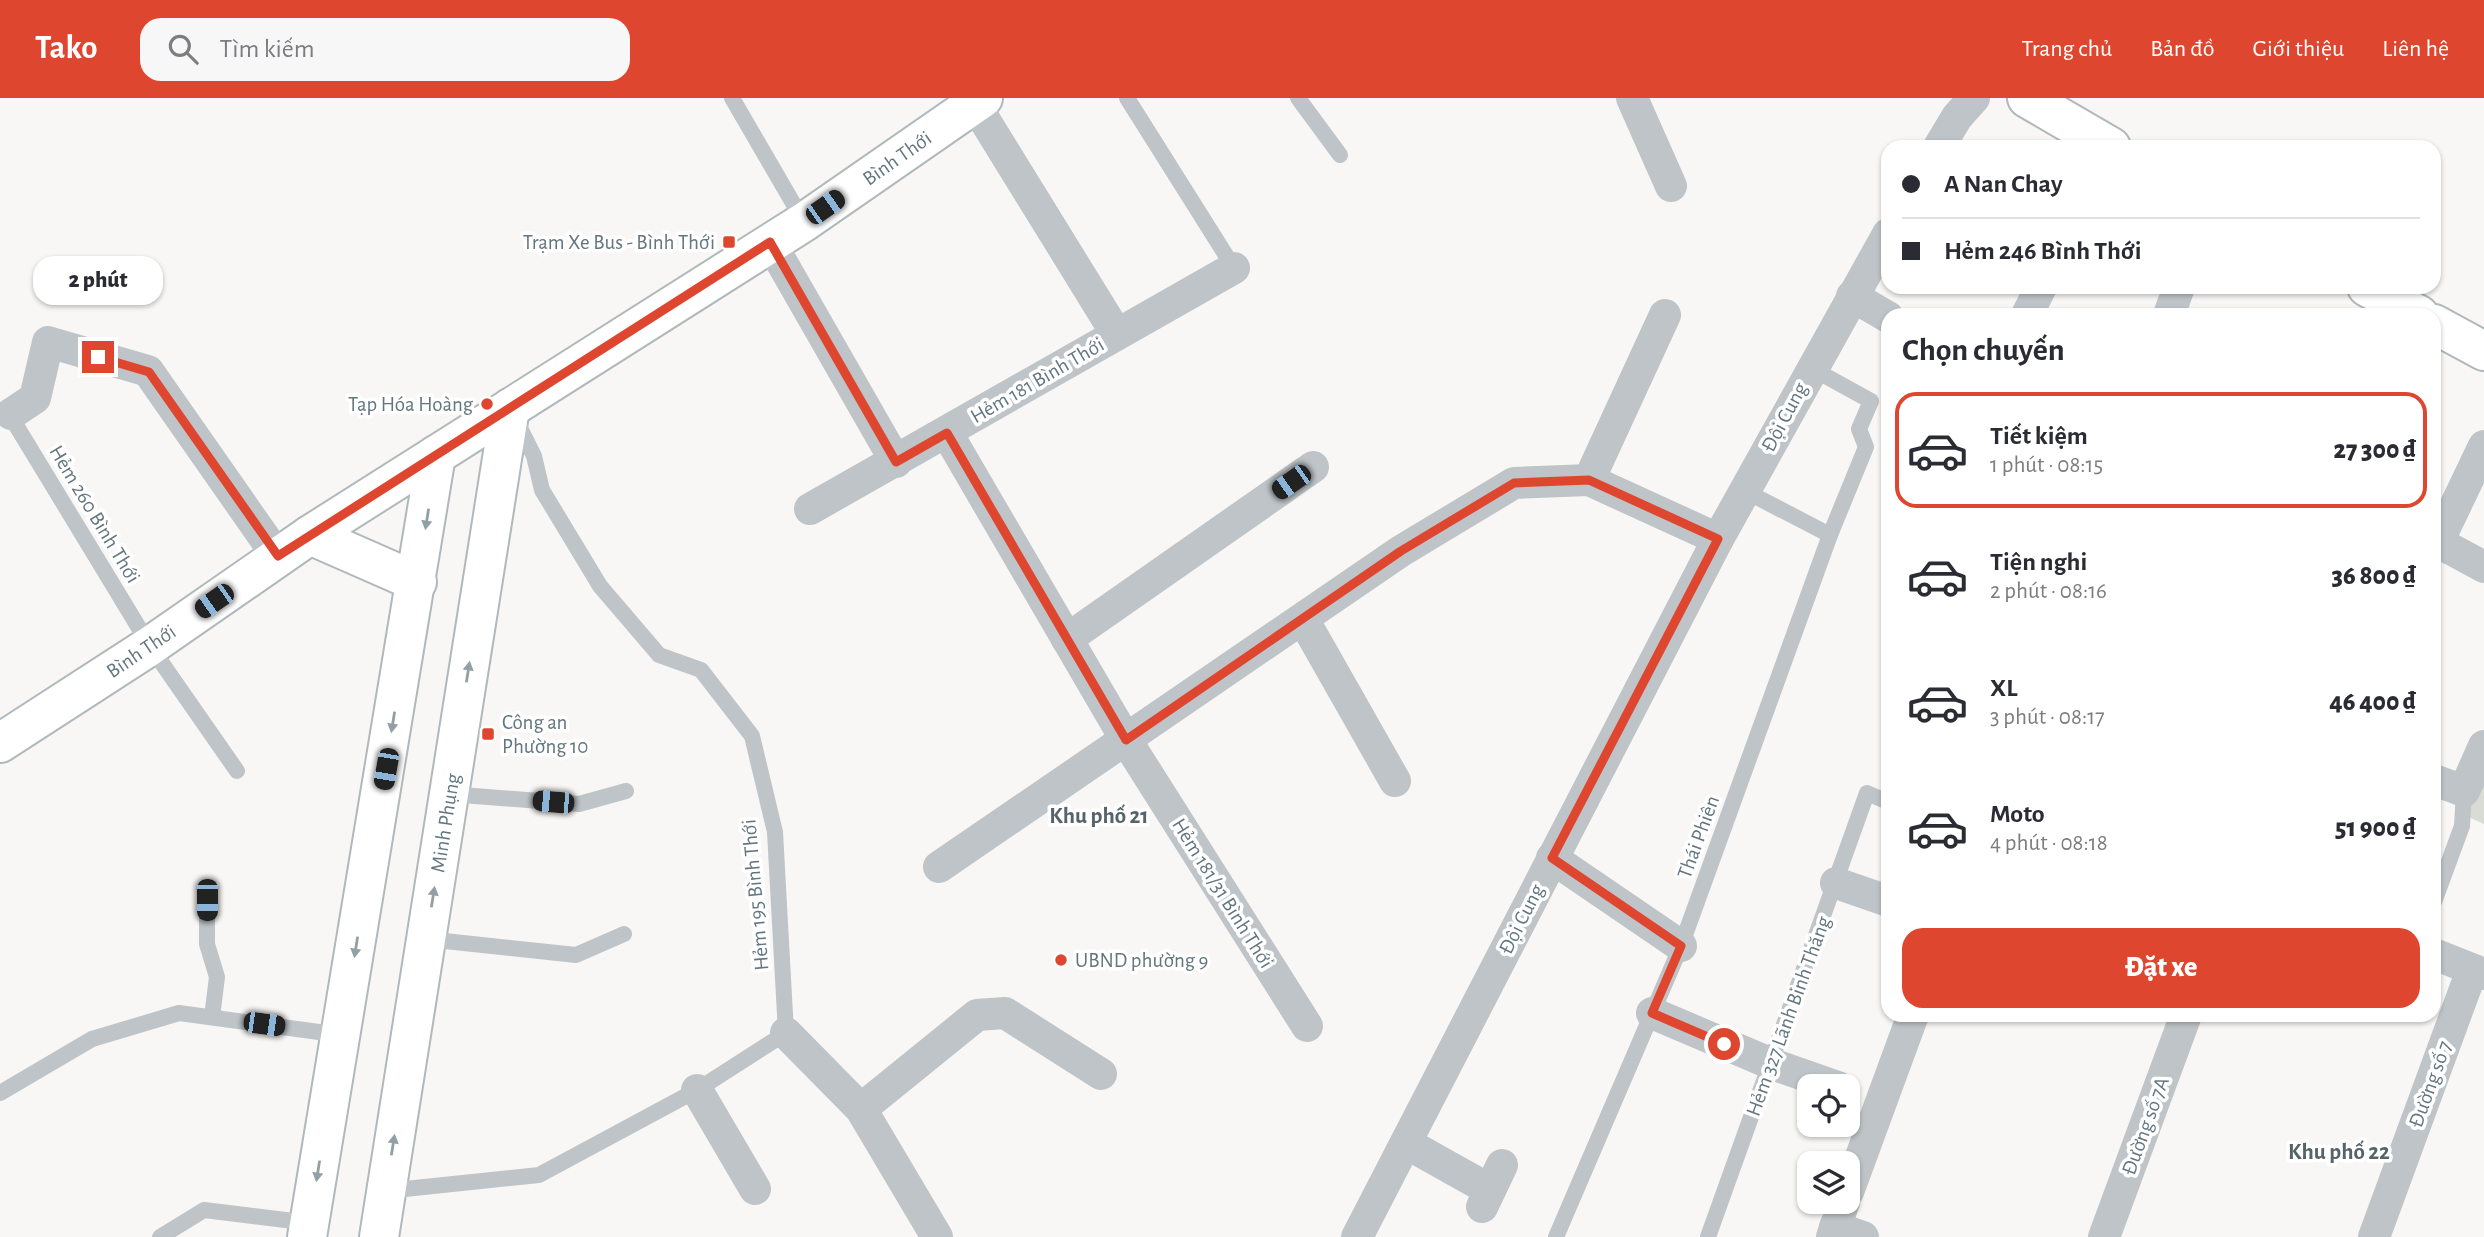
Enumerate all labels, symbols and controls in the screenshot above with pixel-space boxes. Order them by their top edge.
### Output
search box [140,18,630,81]
icon: search [164,30,202,68]
text: Tako [35,32,98,65]
text: Tìm kiếm [220,36,315,62]
text: Trang chủ [2022,37,2112,61]
text: Bản đồ [2150,37,2214,61]
text: Giới thiệu [2252,37,2344,61]
text: Liên hệ [2382,37,2449,61]
street label: Bình Thới [859,127,936,190]
text: A Nan Chay [1944,171,2063,197]
car [802,186,849,228]
place label: Trạm Xe Bus - Bình Thới [523,232,715,253]
marker: Trạm Xe Bus - Bình Thới [721,234,737,250]
text: Hẻm 246 Bình Thới [1944,238,2142,264]
callout: 2 phút [33,256,163,304]
text: 2 phút [69,269,127,292]
street label: Hẻm 181 Bình Thới [967,334,1108,427]
text: Chọn chuyến [1902,334,2065,366]
route end [82,341,114,373]
street label: Đội Cung [1758,378,1812,455]
place label: Tạp Hóa Hoàng [348,394,474,415]
marker: Tạp Hóa Hoàng [479,396,495,412]
icon: car [1906,419,1969,482]
text: Tiết kiệm [1990,423,2088,449]
text: 27 300 ₫ [2333,437,2416,463]
street label: Hẻm 260 Bình Thới [45,442,144,587]
text: 1 phút · 08:15 [1990,454,2103,477]
car [1268,461,1315,503]
one-way arrow [421,508,432,530]
icon: car [1906,545,1969,608]
text: Tiện nghi [1990,549,2087,575]
text: 36 800 ₫ [2332,563,2416,589]
car [191,580,238,622]
text: 2 phút · 08:16 [1990,580,2107,603]
street label: Bình Thới [103,621,180,682]
one-way arrow [463,661,474,683]
icon: car [1906,671,1969,734]
text: XL [1990,675,2017,701]
text: 46 400 ₫ [2329,689,2416,715]
text: 3 phút · 08:17 [1990,706,2105,729]
one-way arrow [387,711,398,733]
place label: Công an Phường 10 [502,712,588,757]
marker: Công an Phường 10 [480,726,496,742]
car [373,746,400,792]
street label: Minh Phụng [427,771,464,874]
car [532,790,575,814]
street label: Thái Phiên [1674,793,1723,881]
icon: car [1906,797,1969,860]
text: Moto [1990,801,2045,827]
district label: Khu phố 21 [1049,804,1149,828]
street label: Hẻm 181/31 Bình Thới [1168,815,1277,972]
text: 51 900 ₫ [2335,815,2416,841]
street label: Hẻm 195 Bình Thới [738,818,773,972]
text: 4 phút · 08:18 [1990,832,2108,855]
car [197,879,218,921]
street label: Đội Cung [1495,880,1548,957]
one-way arrow [428,885,439,907]
street label: Hẻm 327 Lãnh Binh Thăng [1743,913,1835,1119]
button: Đặt xe [1902,928,2420,1008]
one-way arrow [350,936,361,958]
place label: UBND phường 9 [1075,950,1208,971]
marker: UBND phường 9 [1053,952,1069,968]
car [242,1011,287,1037]
route start [1708,1028,1740,1060]
street label: Đường số 7 [2405,1038,2456,1130]
map controls [1797,1074,1860,1214]
button: locate [1797,1074,1860,1137]
street label: Đường số 7A [2118,1074,2173,1178]
one-way arrow [388,1134,399,1156]
district label: Khu phố 22 [2288,1140,2390,1164]
button: layers [1797,1151,1860,1214]
one-way arrow [312,1160,323,1182]

